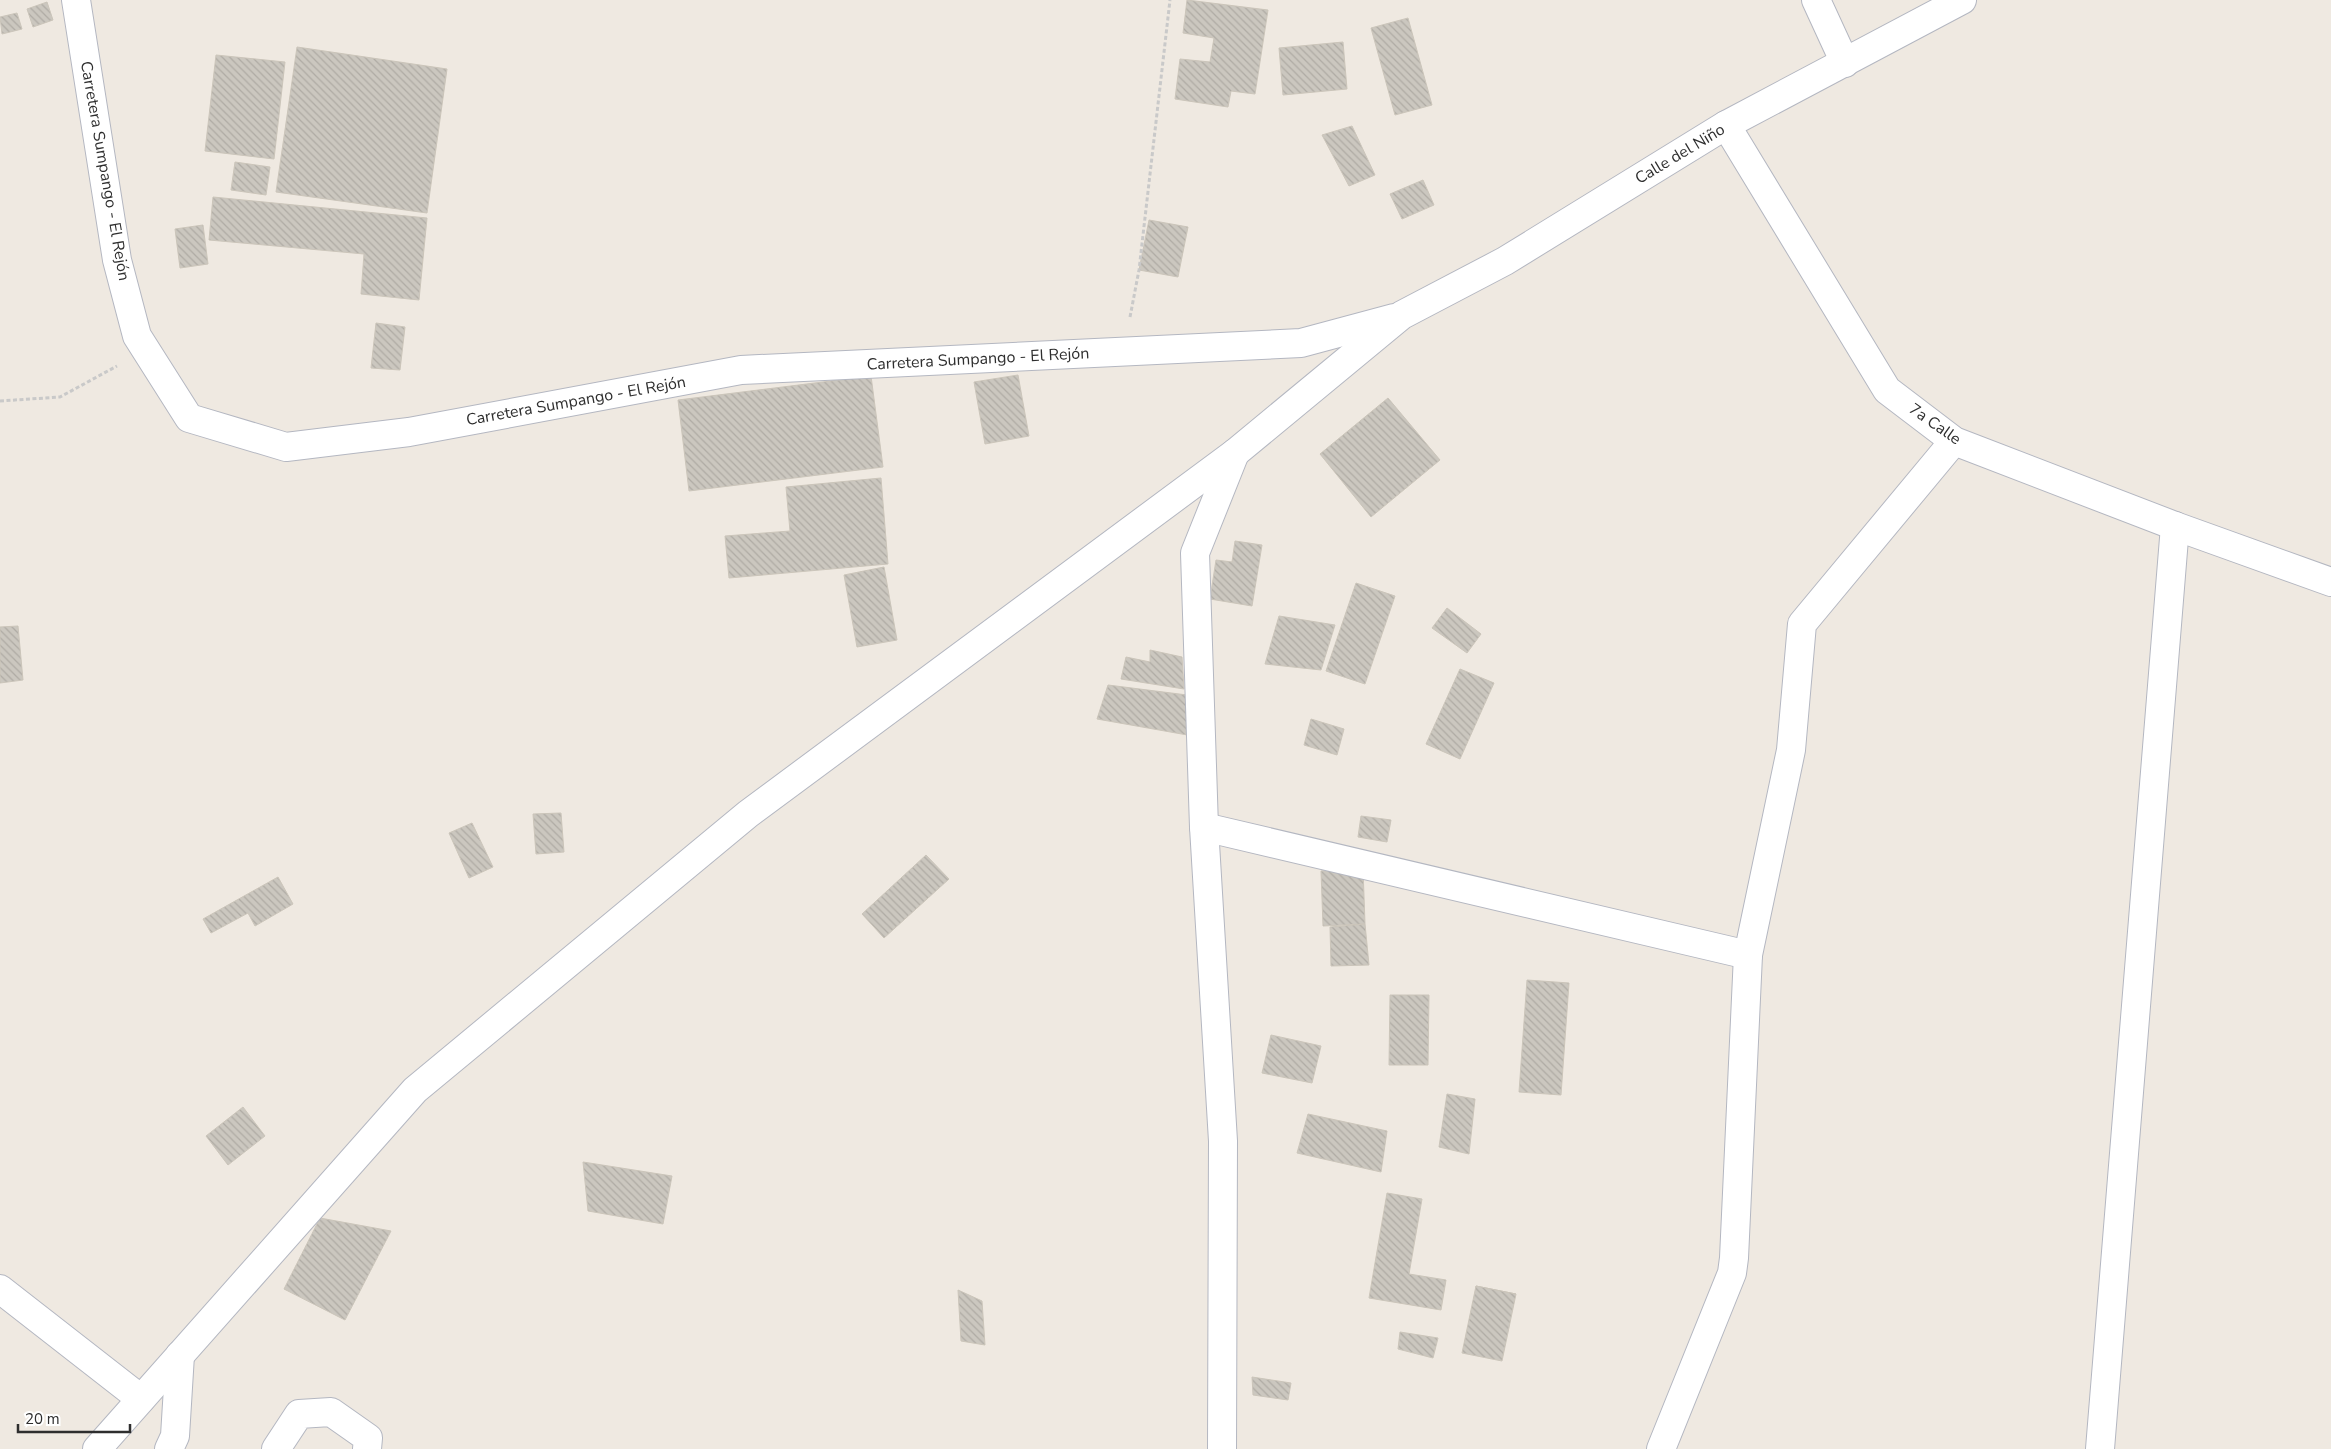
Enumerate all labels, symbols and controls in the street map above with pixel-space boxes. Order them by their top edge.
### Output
street label: Carretera Sumpango - El Rejón [75,59,135,283]
street label: Calle del Niño [1631,118,1729,189]
street label: Carretera Sumpango - El Rejón [866,342,1090,376]
street label: Carretera Sumpango - El Rejón [464,371,688,431]
street label: 7a Calle [1904,398,1966,450]
scale bar [18,1402,130,1434]
text: 20 m [25,1409,60,1429]

